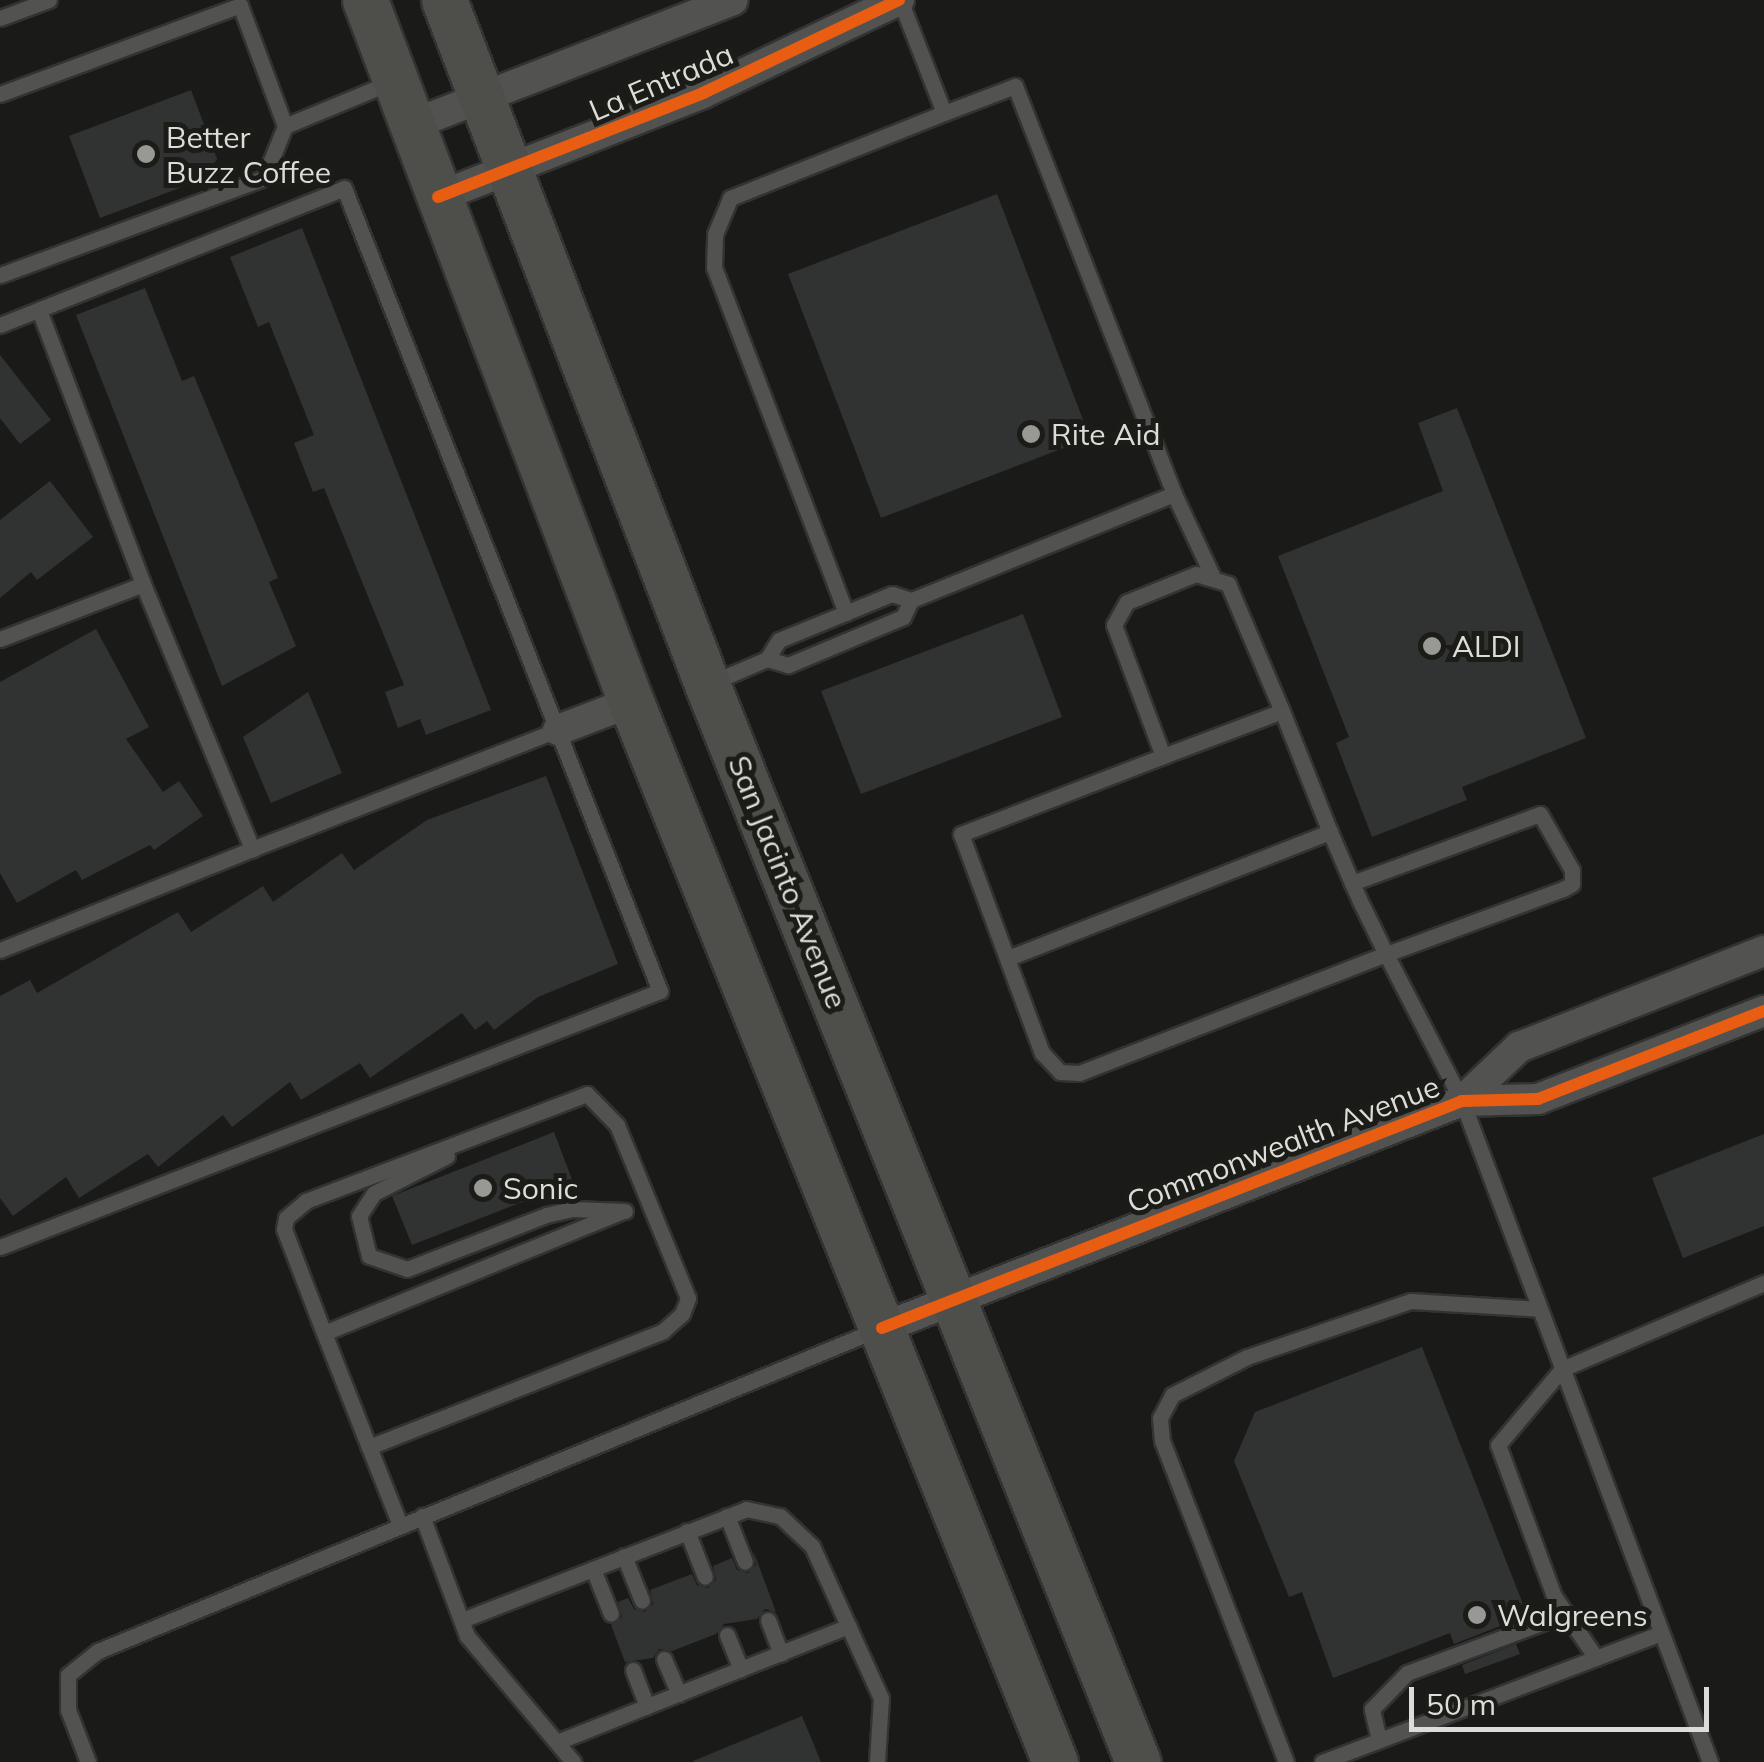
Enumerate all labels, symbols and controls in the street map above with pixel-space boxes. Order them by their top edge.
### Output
street label: La Entrada [584,36,738,128]
place label: Better Buzz Coffee [166,119,331,190]
marker: Better Buzz Coffee [135,143,157,165]
place label: Rite Aid [1051,416,1161,452]
marker: Rite Aid [1020,423,1042,445]
place label: ALDI [1452,628,1521,664]
marker: ALDI [1421,635,1443,657]
street label: San Jacinto Avenue [721,750,855,1014]
street label: Commonwealth Avenue [1122,1068,1444,1220]
place label: Sonic [503,1170,578,1206]
marker: Sonic [472,1177,494,1199]
place label: Walgreens [1497,1597,1648,1633]
marker: Walgreens [1466,1604,1488,1626]
scale bar [1414,1667,1714,1729]
text: 50 m [1426,1685,1496,1723]

